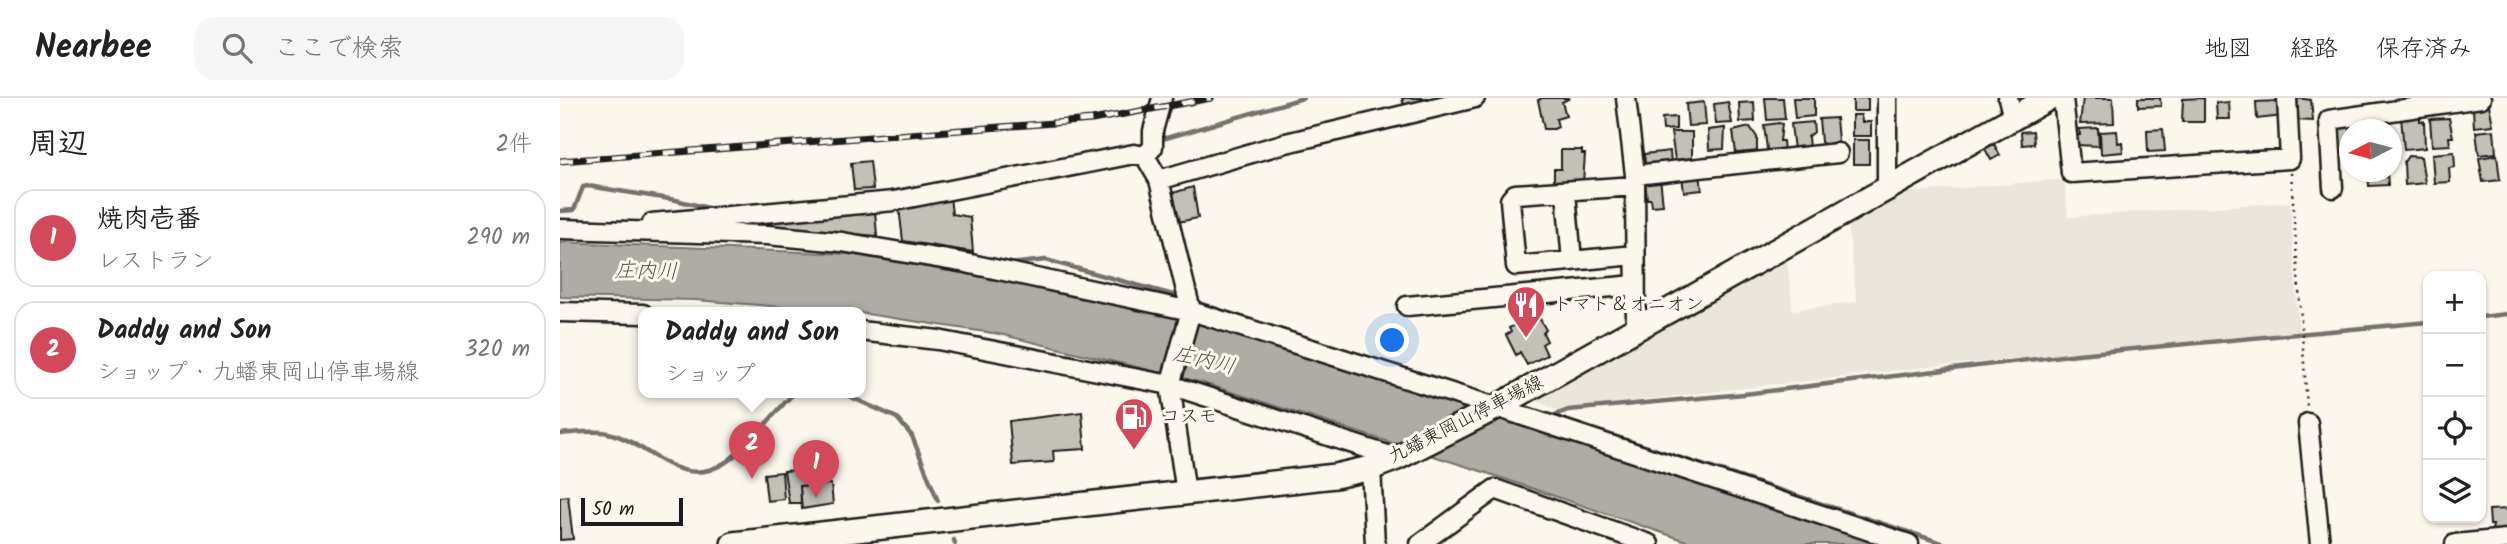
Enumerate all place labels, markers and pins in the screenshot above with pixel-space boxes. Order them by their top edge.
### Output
restaurant icon: トマト＆オニオン [1505,284,1547,339]
place label: トマト＆オニオン [1553,290,1704,320]
fuel station icon: コスモ [1113,396,1155,451]
place label: コスモ [1161,402,1217,432]
pin: 2 [729,421,775,479]
pin: 1 [793,440,839,498]

